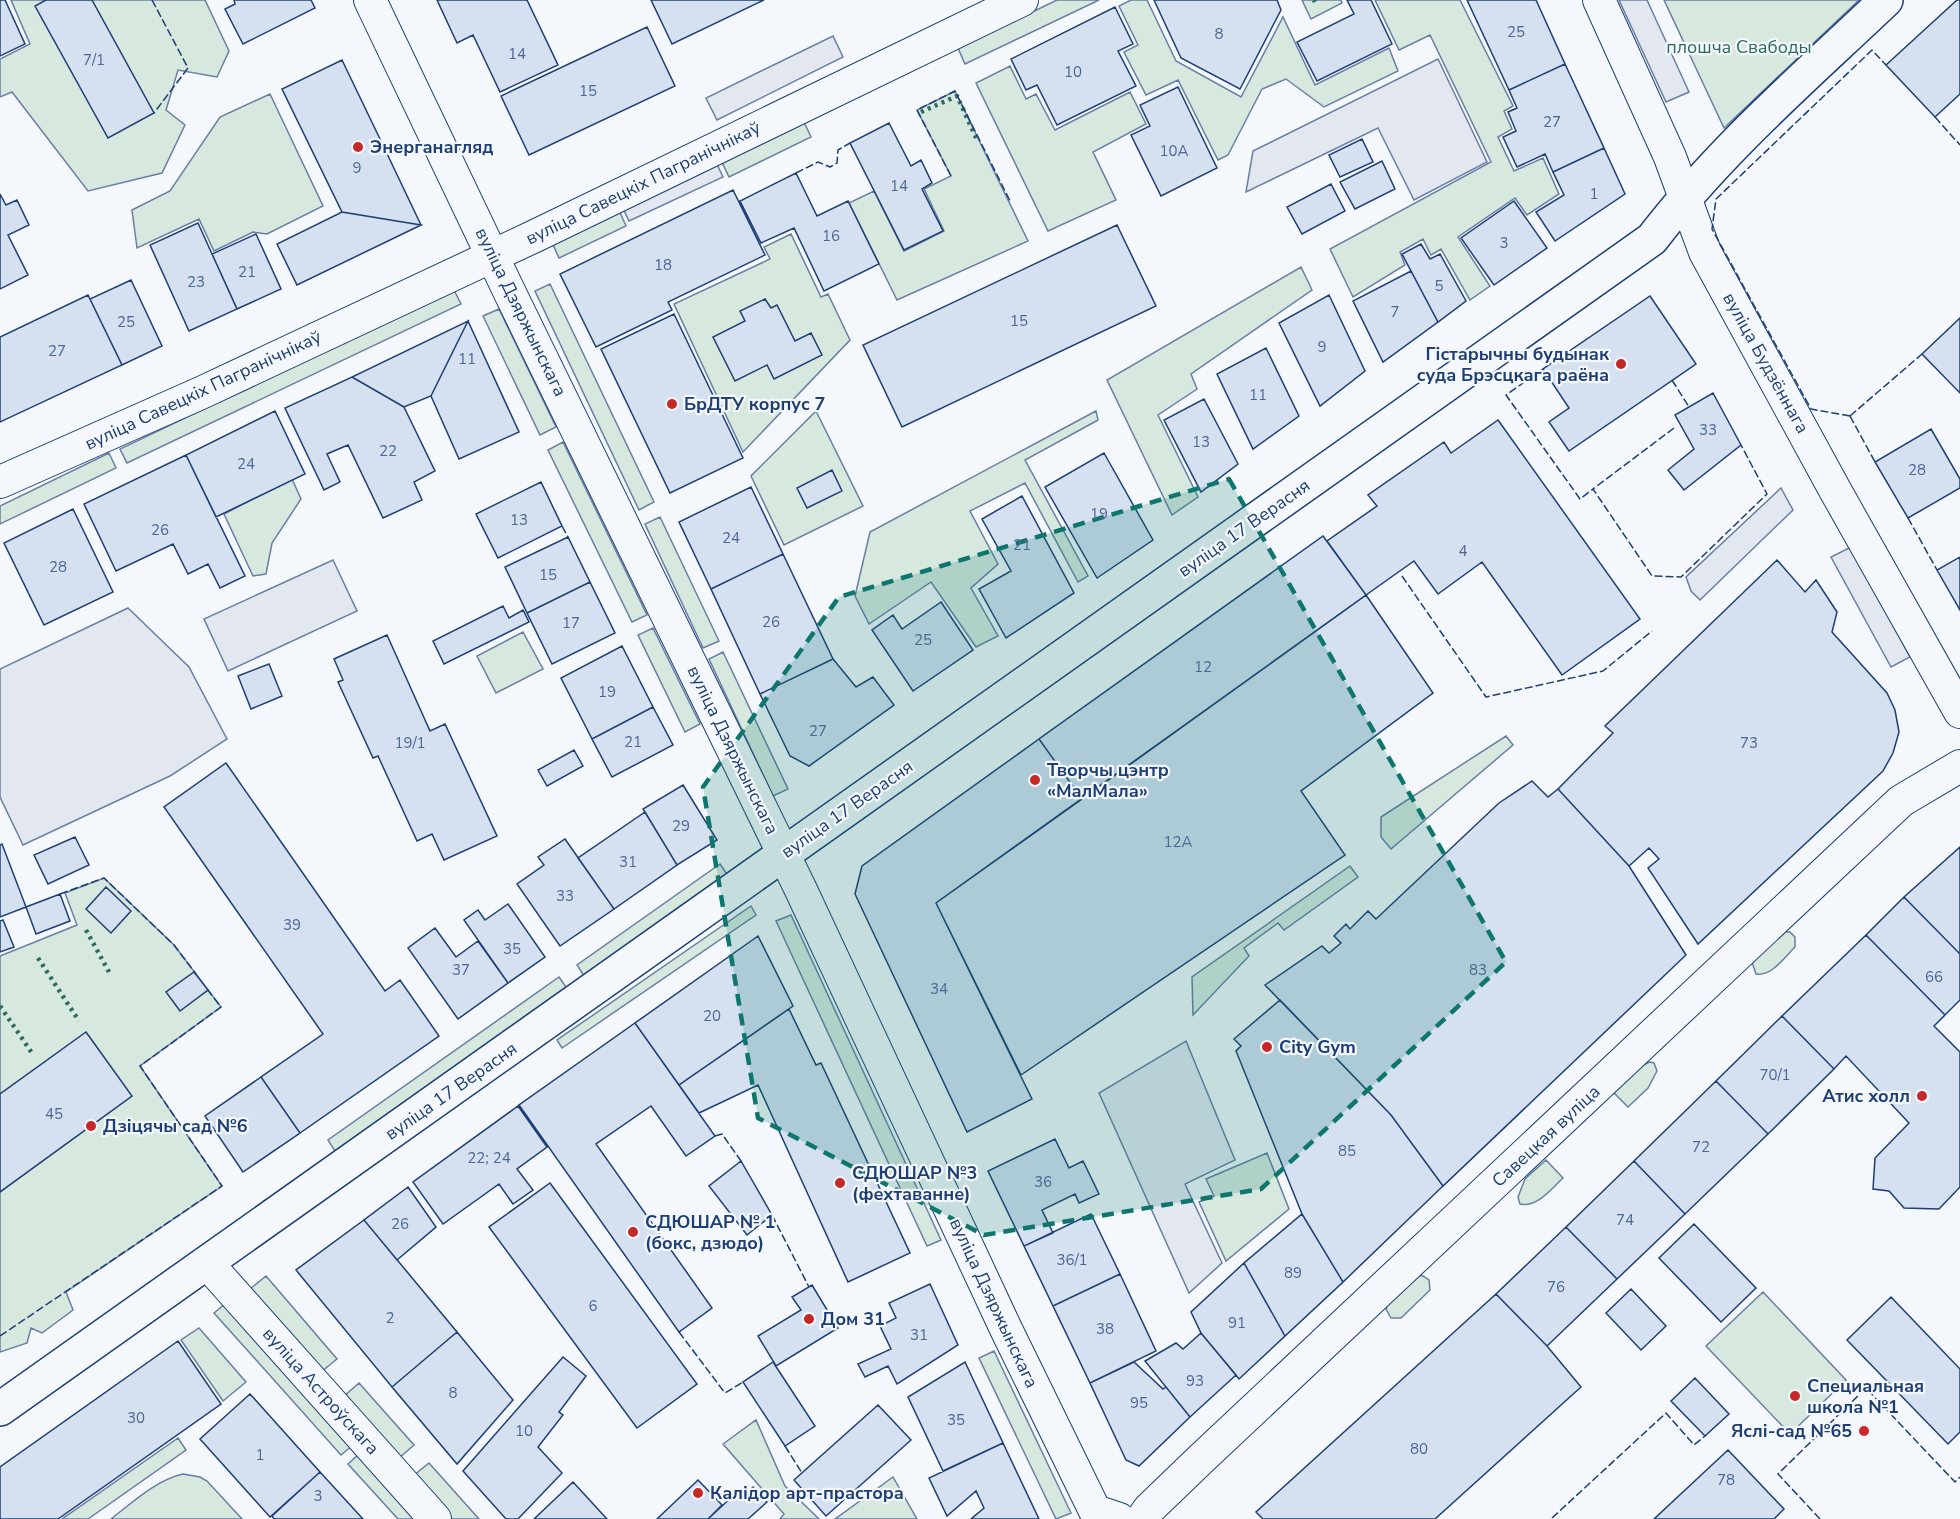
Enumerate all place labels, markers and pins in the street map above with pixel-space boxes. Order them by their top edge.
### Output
place label: Энерганагляд [370,135,493,159]
marker: Энерганагляд [351,140,365,154]
place label: Гістарычны будынак суда Брэсцкага раёна [1417,342,1610,387]
marker: Гістарычны будынак суда Брэсцкага раёна [1614,357,1628,371]
place label: БрДТУ корпус 7 [684,392,825,416]
marker: БрДТУ корпус 7 [665,397,679,411]
place label: Творчы цэнтр «МалМала» [1047,758,1169,803]
marker: Творчы цэнтр «МалМала» [1028,773,1042,787]
place label: City Gym [1279,1035,1356,1059]
marker: City Gym [1260,1040,1274,1054]
place label: Атис холл [1822,1084,1910,1108]
marker: Атис холл [1915,1089,1929,1103]
place label: Дзіцячы сад №6 [103,1114,248,1138]
marker: Дзіцячы сад №6 [84,1119,98,1133]
place label: СДЮШАР №3 (фехтаванне) [852,1161,977,1206]
marker: СДЮШАР №3 (фехтаванне) [833,1176,847,1190]
place label: СДЮШАР № 1 (бокс, дзюдо) [645,1210,775,1255]
marker: СДЮШАР № 1 (бокс, дзюдо) [626,1225,640,1239]
place label: Дом 31 [821,1307,885,1331]
marker: Дом 31 [802,1312,816,1326]
place label: Специальная школа №1 [1807,1374,1924,1419]
marker: Специальная школа №1 [1788,1389,1802,1403]
place label: Яслі-сад №65 [1731,1419,1852,1443]
marker: Яслі-сад №65 [1857,1424,1871,1438]
place label: Калідор арт-прастора [710,1481,904,1505]
marker: Калідор арт-прастора [691,1486,705,1500]

